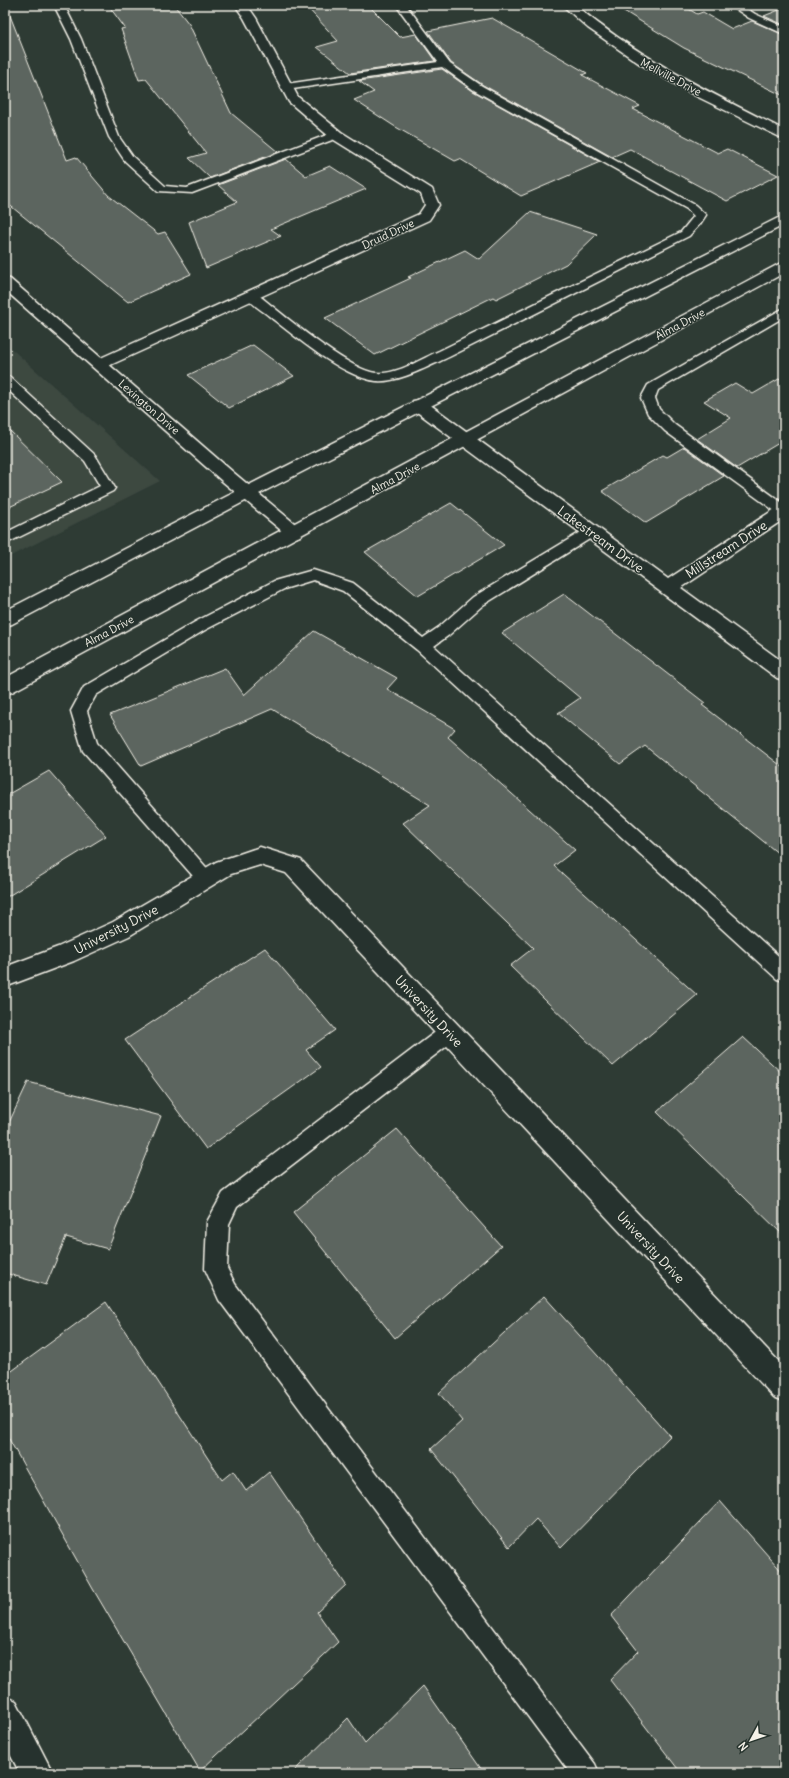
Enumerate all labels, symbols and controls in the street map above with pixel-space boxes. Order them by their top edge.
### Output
street label: Mellville Drive [638,55,704,99]
street label: Druid Drive [360,216,417,252]
street label: Alma Drive [653,305,707,343]
street label: Lexington Drive [115,377,183,438]
street label: Alma Drive [368,459,422,497]
street label: Lakestream Drive [554,502,647,577]
street label: Millstream Drive [682,517,770,582]
street label: Alma Drive [82,612,136,650]
street label: University Drive [71,901,161,958]
street label: University Drive [391,972,466,1051]
street label: University Drive [613,1208,688,1287]
north arrow [731,1720,771,1760]
text: N [736,1739,751,1754]

